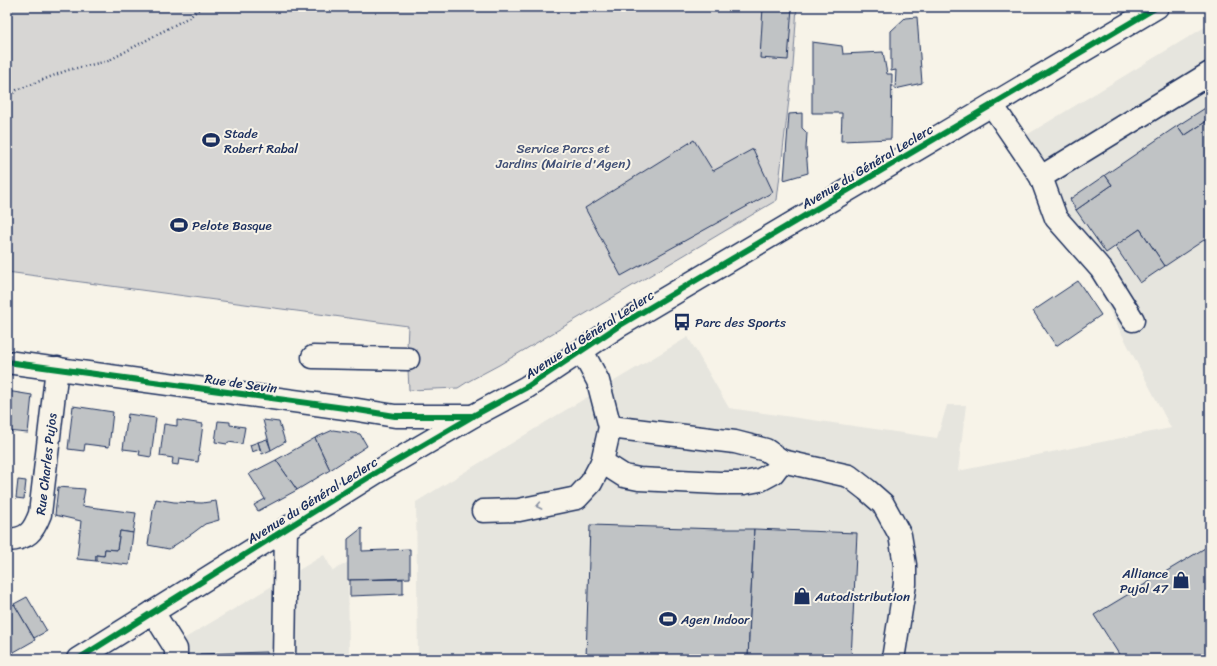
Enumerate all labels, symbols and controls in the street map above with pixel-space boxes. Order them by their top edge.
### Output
street label: Avenue du Général Leclerc [796,118,938,216]
place label: Stade Robert Rabal [224,122,298,160]
sports icon: Stade Robert Rabal [201,130,221,150]
park label: Service Parcs et Jardins (Mairie d'Agen) [495,137,631,175]
place label: Pelote Basque [192,214,272,237]
sports icon: Pelote Basque [169,215,189,235]
street label: Avenue du Général Leclerc [519,284,659,386]
place label: Parc des Sports [695,311,786,334]
bus stop icon: Parc des Sports [672,312,692,332]
street label: Rue de Sevin [203,367,279,400]
street label: Rue Charles Pujos [29,411,64,516]
street label: Avenue du Général Leclerc [242,451,383,551]
one-way arrow [535,501,542,509]
place label: Alliance Pujol 47 [1120,562,1170,600]
shop icon: Alliance Pujol 47 [1171,570,1191,590]
place label: Autodistribution [814,585,910,608]
shop icon: Autodistribution [792,586,812,606]
place label: Agen Indoor [680,608,750,631]
sports icon: Agen Indoor [658,609,678,629]

